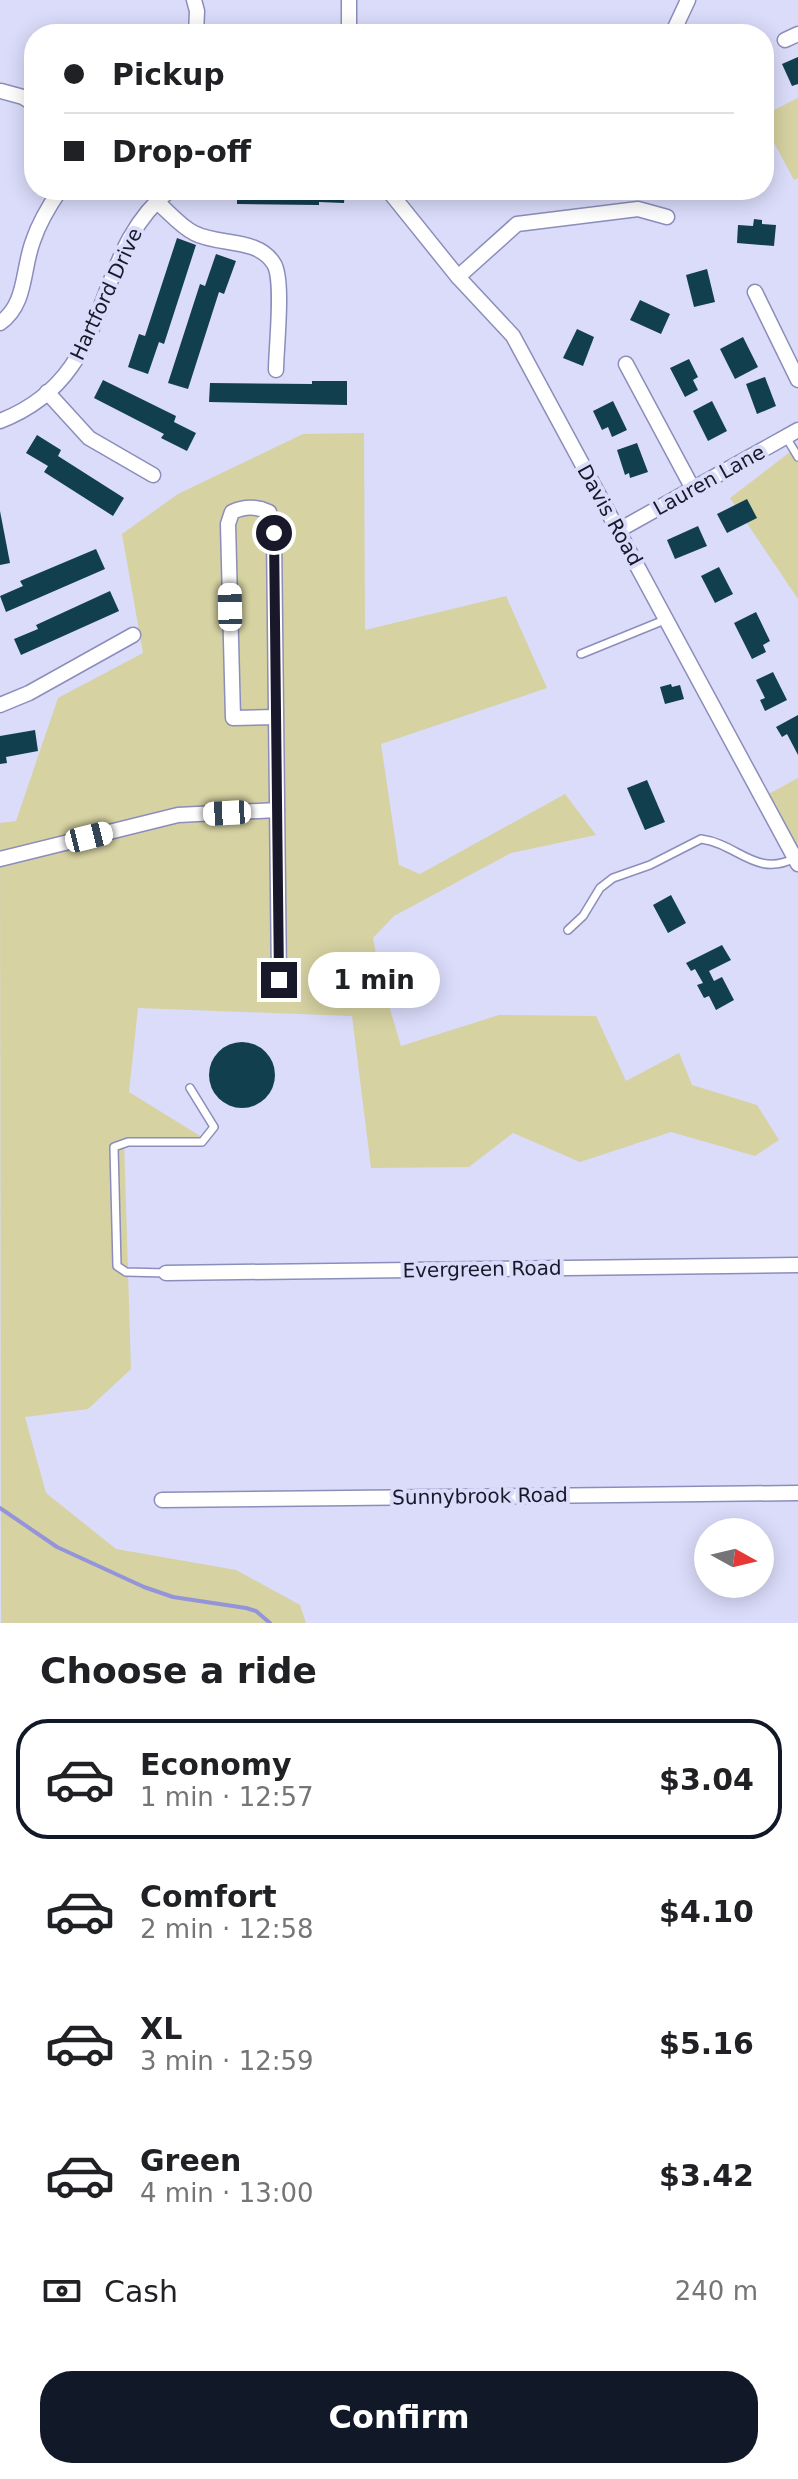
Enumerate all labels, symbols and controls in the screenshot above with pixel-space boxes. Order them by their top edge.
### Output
text: Pickup [112,57,225,92]
text: Drop-off [112,134,251,169]
street label: Hartford Drive [65,224,147,364]
street label: Lauren Lane [649,440,769,520]
street label: Davis Road [572,460,648,570]
route start [256,515,292,551]
car [218,583,242,631]
car [202,800,252,826]
car [63,820,115,854]
callout: 1 min [307,952,439,1008]
route end [261,962,297,998]
text: 1 min [333,965,415,995]
street label: Evergreen Road [402,1256,562,1282]
street label: Sunnybrook Road [392,1482,568,1510]
north arrow [694,1518,774,1598]
map controls [694,1518,774,1598]
text: Choose a ride [40,1650,317,1691]
icon: car [44,1743,116,1815]
text: Economy [140,1747,292,1782]
text: $3.04 [659,1762,754,1797]
text: 1 min · 12:57 [140,1782,314,1812]
icon: car [44,1875,116,1947]
text: Comfort [140,1879,277,1914]
text: $4.10 [659,1894,754,1929]
text: 2 min · 12:58 [140,1914,314,1944]
icon: car [44,2007,116,2079]
text: XL [140,2011,182,2046]
text: $5.16 [659,2026,754,2061]
text: 3 min · 12:59 [140,2046,314,2076]
icon: car [44,2139,116,2211]
text: Green [140,2143,241,2178]
text: $3.42 [659,2158,754,2193]
text: 4 min · 13:00 [140,2178,314,2208]
icon: cash [40,2269,84,2313]
text: Cash [104,2274,178,2309]
text: 240 m [675,2276,758,2306]
button: Confirm [40,2371,758,2463]

